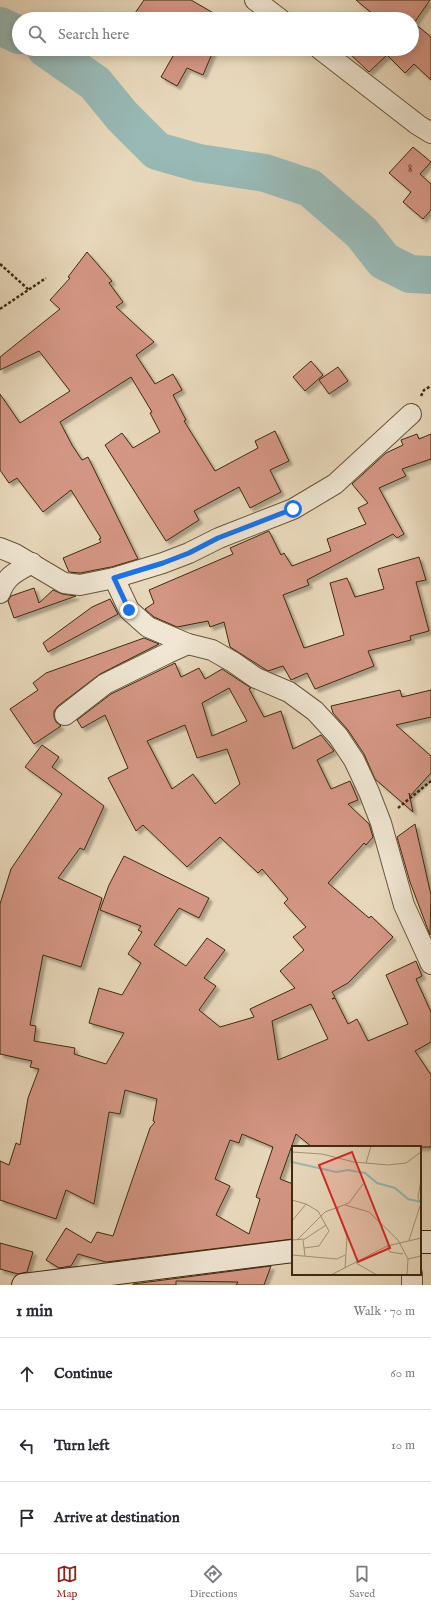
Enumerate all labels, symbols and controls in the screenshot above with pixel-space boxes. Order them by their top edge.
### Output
search box [12,12,419,56]
icon: search [26,23,48,45]
text: Search here [58,25,129,44]
house number: 8 [408,161,413,176]
route start [284,500,302,518]
route end [120,601,138,619]
inset map [292,1146,421,1275]
text: 1 min [16,1301,53,1322]
text: Walk · 70 m [353,1303,415,1320]
icon: ahead [16,1363,38,1385]
text: Continue [54,1364,112,1383]
text: 60 m [390,1365,415,1382]
icon: left [16,1435,38,1457]
text: Turn left [54,1436,110,1455]
text: 10 m [391,1437,415,1454]
icon: arrive [16,1507,38,1529]
text: Arrive at destination [54,1508,180,1527]
tab: Map [56,1563,78,1601]
tab: Directions [190,1563,237,1601]
tab: Saved [349,1563,375,1601]

